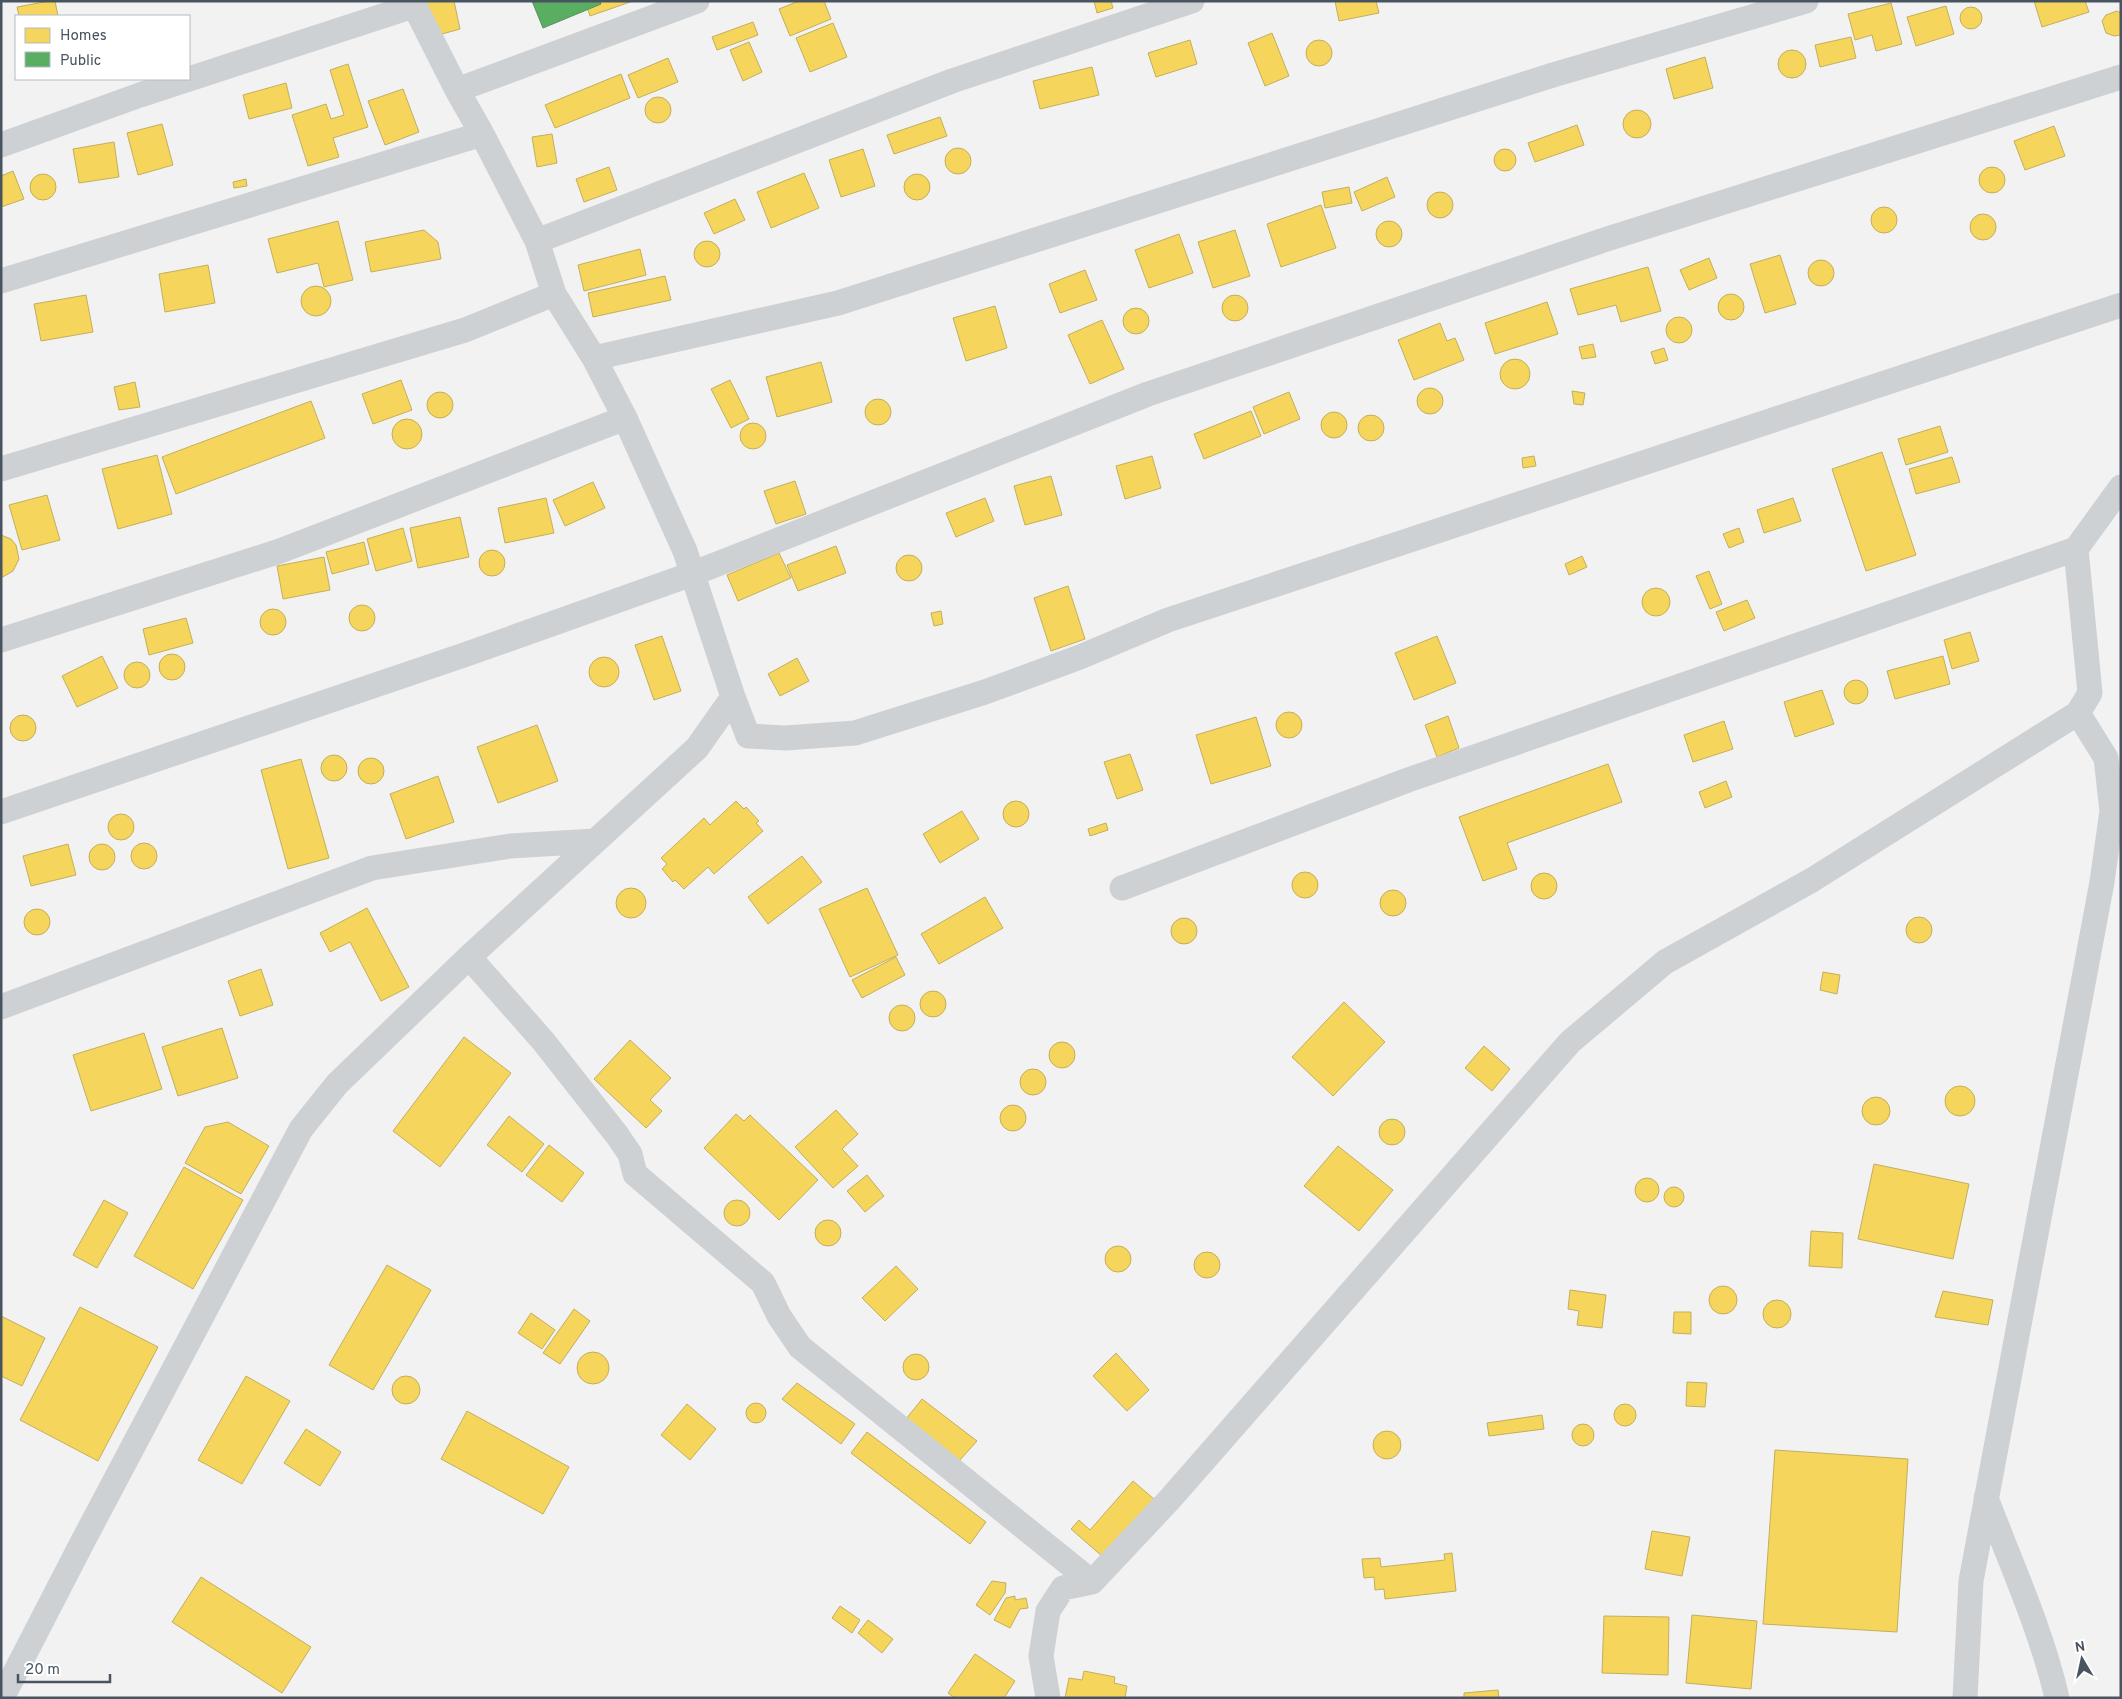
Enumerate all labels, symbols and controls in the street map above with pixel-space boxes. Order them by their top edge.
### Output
legend [15,15,190,80]
text: Homes [60,27,107,46]
text: Public [60,52,101,71]
north arrow [2057,1634,2107,1684]
text: N [2074,1638,2087,1657]
scale bar [18,1652,110,1684]
text: 20 m [25,1661,60,1680]

